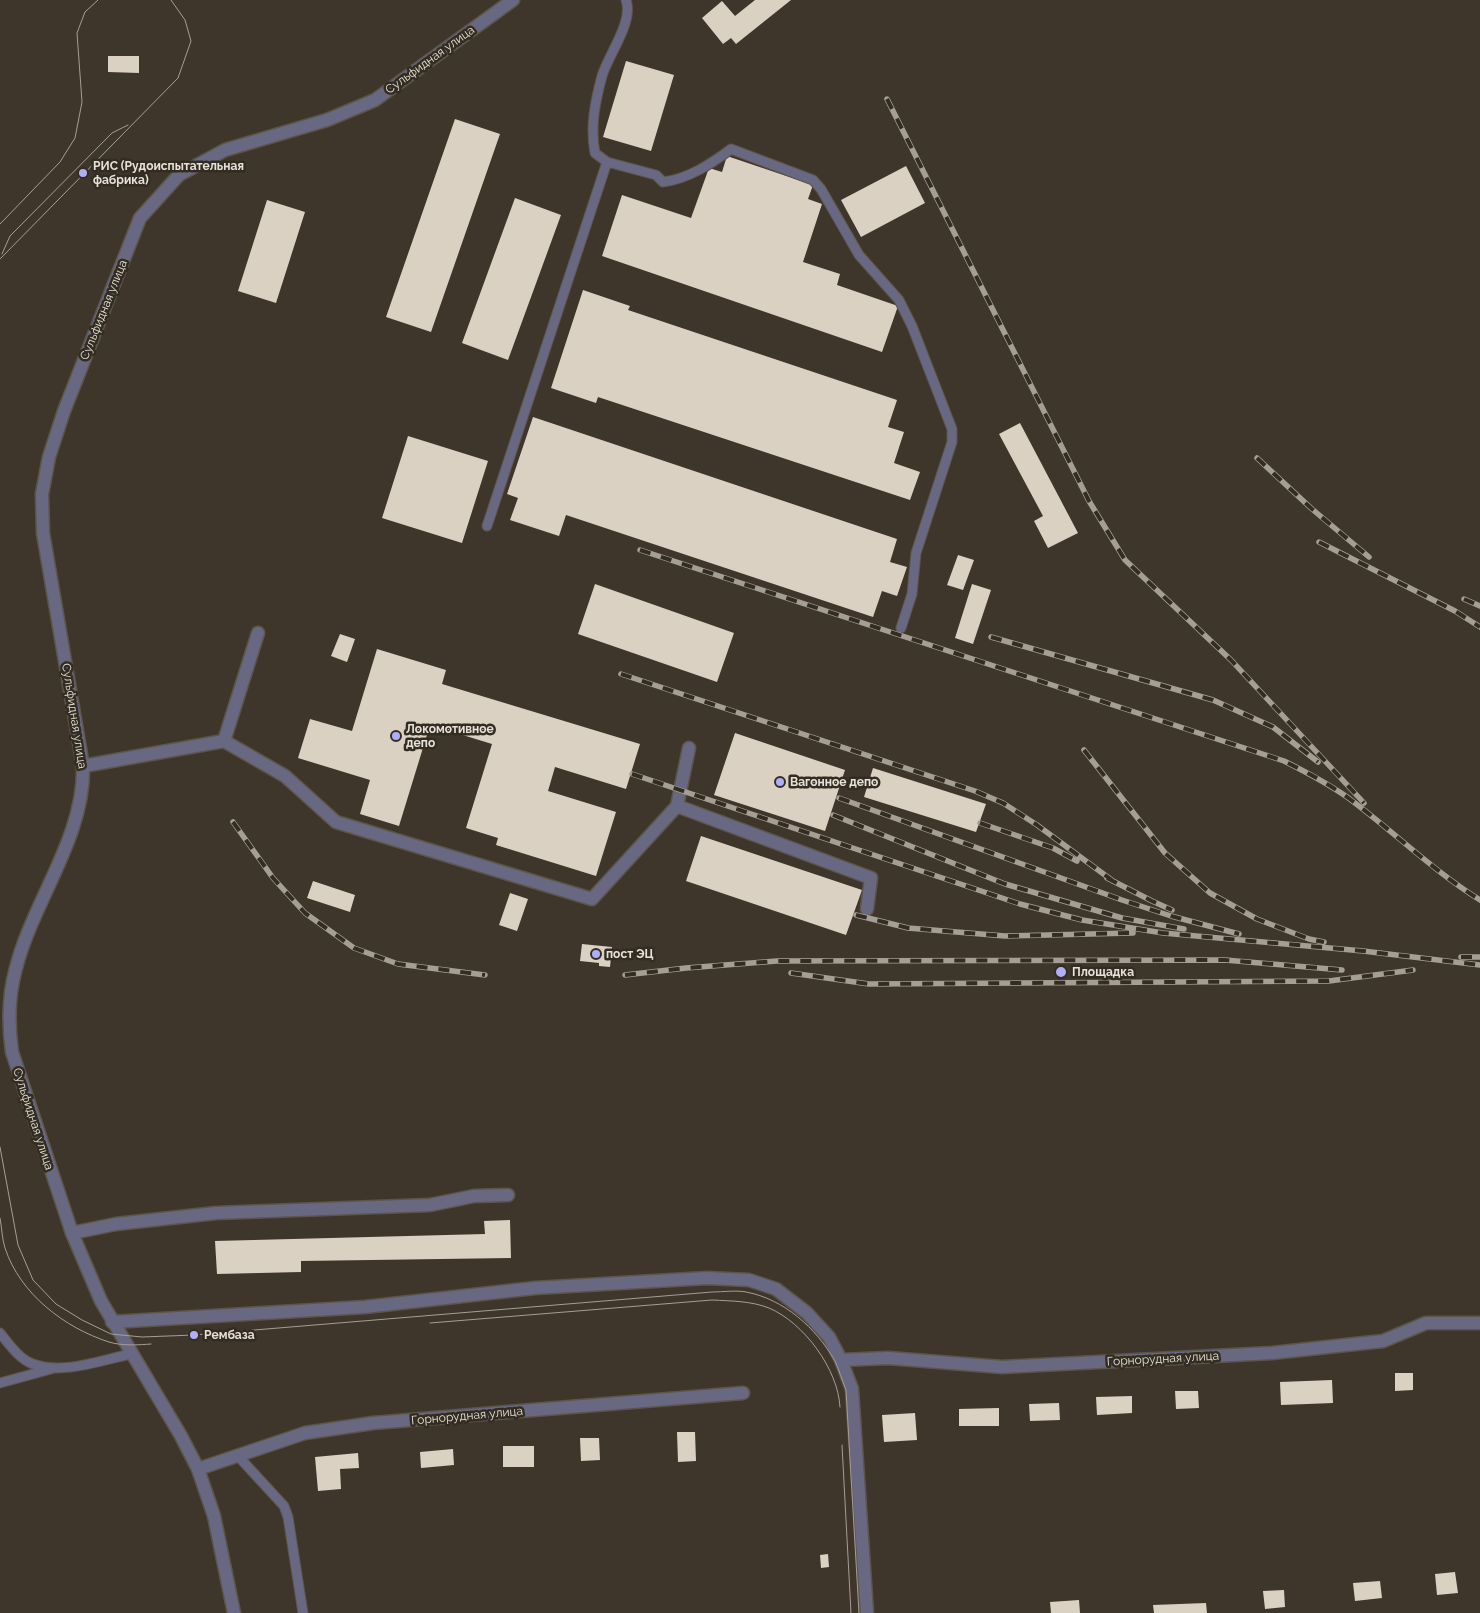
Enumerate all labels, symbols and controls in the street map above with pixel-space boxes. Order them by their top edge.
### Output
street label: Сульфидная улица [383,23,477,97]
place label: РИС (Рудоиспытательная фабрика) [93,159,244,187]
marker: РИС (Рудоиспытательная фабрика) [77,167,89,179]
street label: Сульфидная улица [77,258,131,362]
street label: Сульфидная улица [59,662,89,770]
place label: Локомотивное депо [406,722,494,750]
marker: Локомотивное депо [390,730,402,742]
place label: Вагонное депо [790,775,878,789]
marker: Вагонное депо [774,776,786,788]
place label: пост ЭЦ [606,947,654,961]
marker: пост ЭЦ [590,948,602,960]
marker: Площадка [1054,965,1068,979]
place label: Площадка [1072,965,1134,979]
street label: Сульфидная улица [10,1066,56,1172]
place label: Рембаза [204,1328,255,1342]
marker: Рембаза [188,1329,200,1341]
street label: Горнорудная улица [1107,1349,1219,1369]
street label: Горнорудная улица [410,1404,524,1428]

